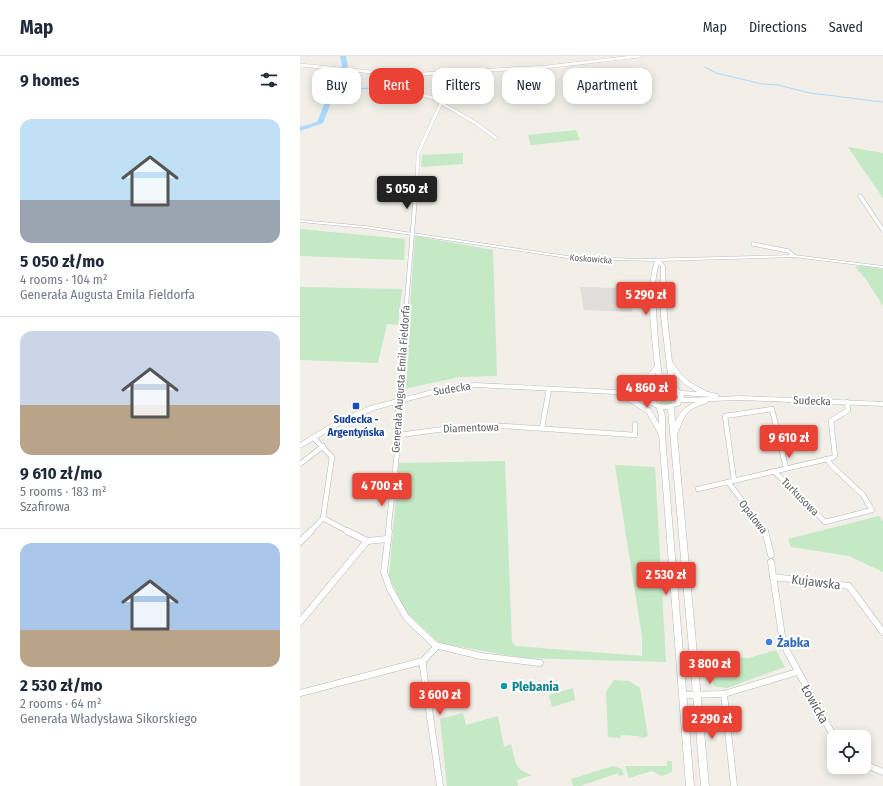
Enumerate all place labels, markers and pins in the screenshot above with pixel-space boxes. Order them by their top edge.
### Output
pin: 5 050 zł [366,176,448,210]
pin: 5 290 zł [605,282,687,316]
pin: 4 860 zł [606,375,688,409]
marker: Sudecka - Argentyńska [351,401,361,411]
place label: Sudecka - Argentyńska [326,413,385,439]
pin: 9 610 zł [748,425,830,459]
pin: 4 700 zł [341,473,423,507]
pin: 2 530 zł [625,562,707,596]
place label: Żabka [777,635,810,650]
marker: Żabka [764,637,774,647]
pin: 3 800 zł [669,651,751,685]
place label: Plebania [512,679,560,694]
marker: Plebania [499,681,509,691]
pin: 3 600 zł [399,682,481,716]
pin: 2 290 zł [671,706,753,740]

